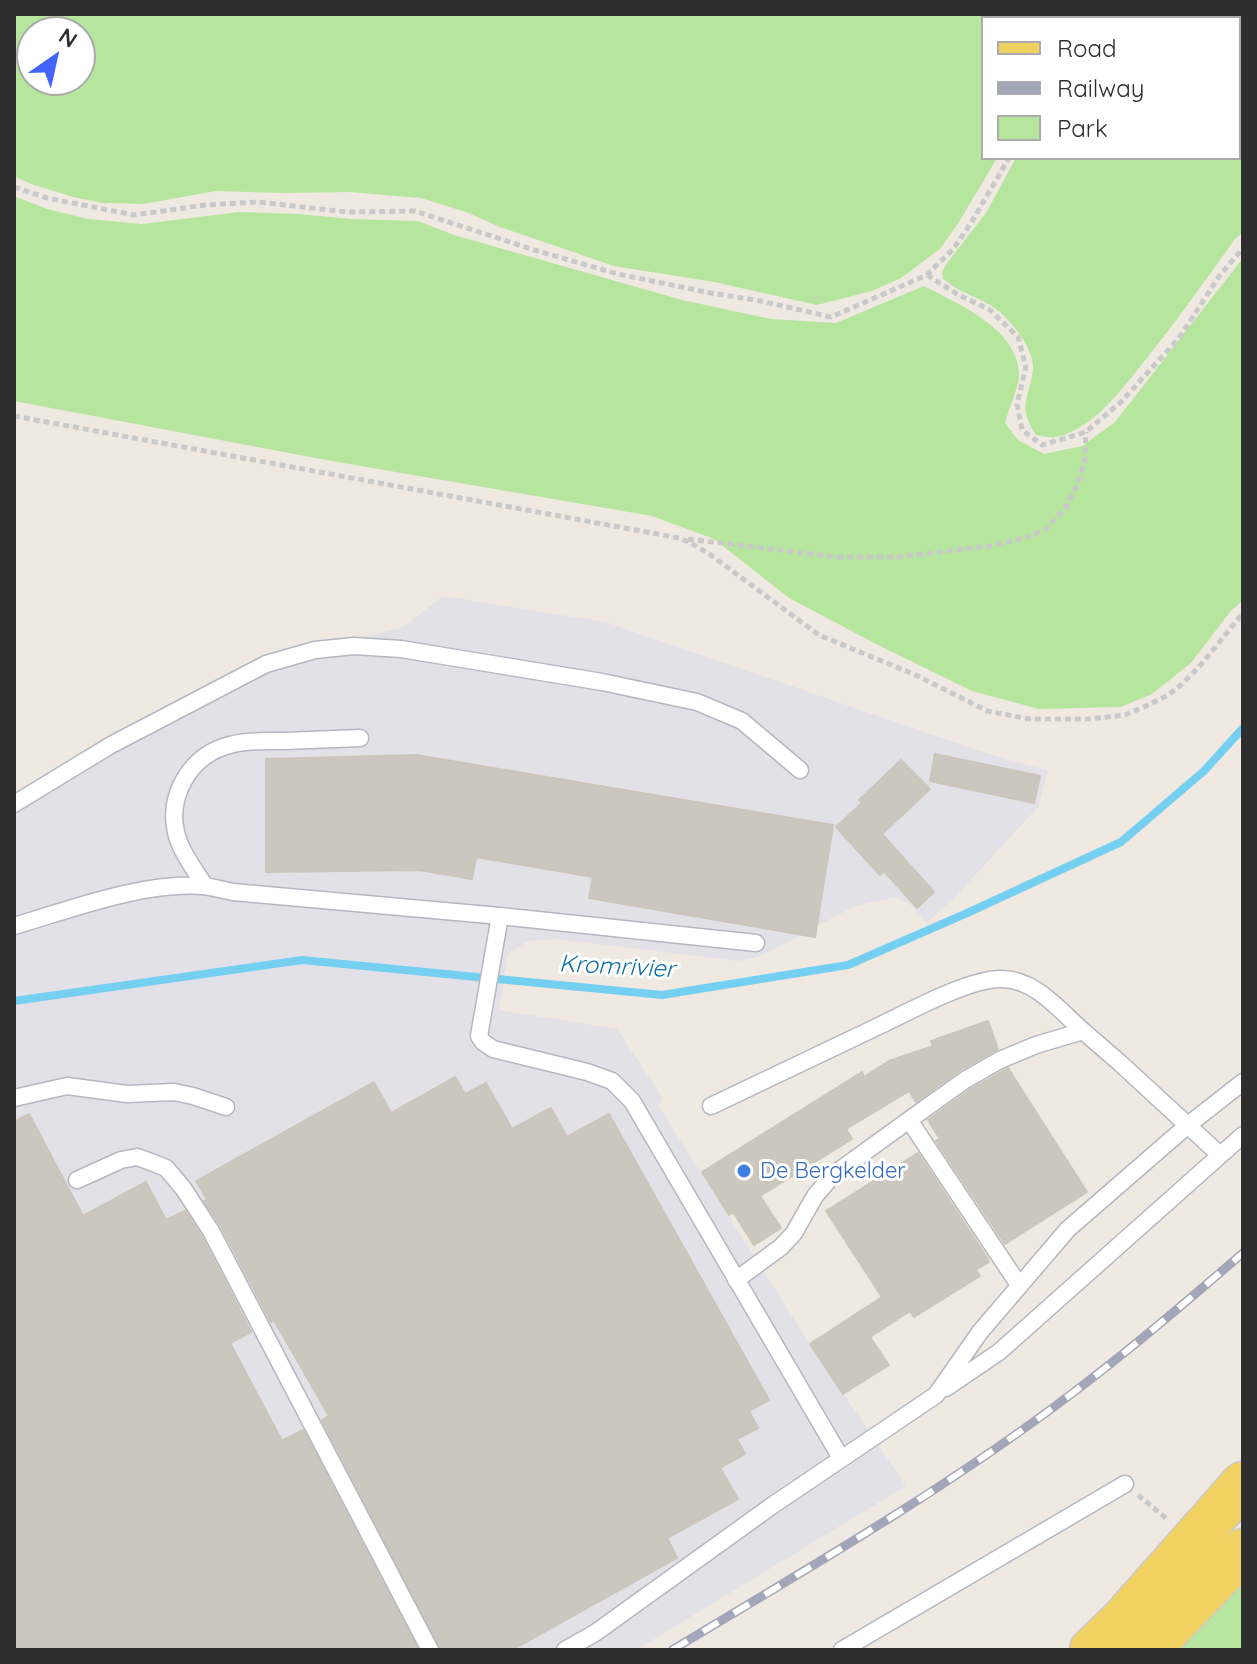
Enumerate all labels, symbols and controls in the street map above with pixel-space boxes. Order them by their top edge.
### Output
north arrow [16,16,96,96]
legend [981,16,1241,160]
text: N [54,22,83,54]
text: Road [1057,33,1117,63]
text: Railway [1057,73,1144,103]
text: Park [1057,113,1108,143]
water label: Kromrivier [558,950,676,984]
place label: De Bergkelder [760,1158,906,1184]
marker: De Bergkelder [735,1162,753,1180]

